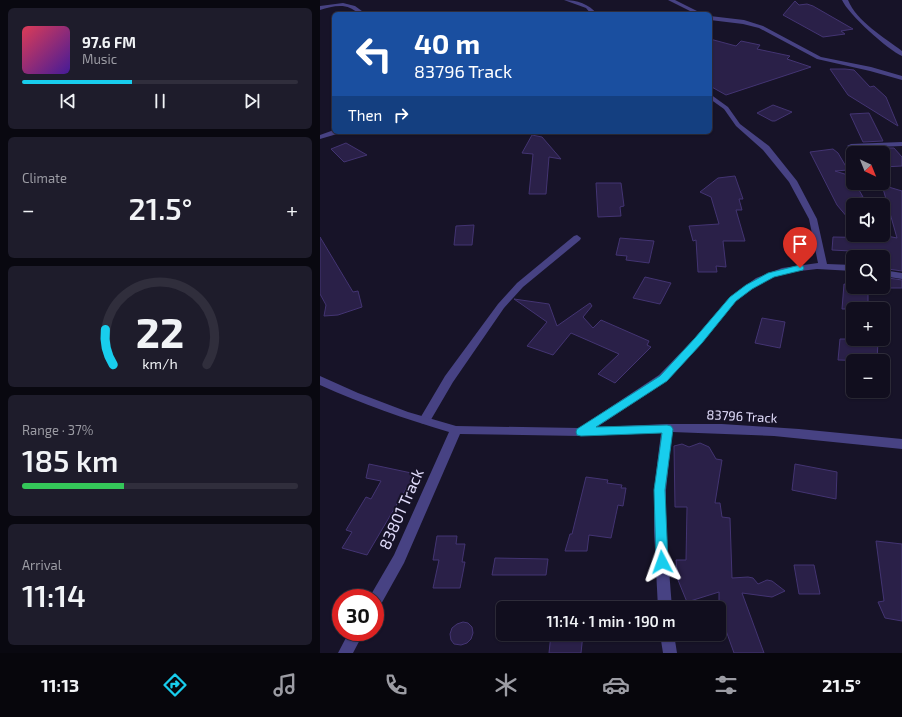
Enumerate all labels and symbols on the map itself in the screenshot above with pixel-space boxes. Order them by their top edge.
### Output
north arrow [846,146,890,190]
pin [783,227,817,268]
street label: 83796 Track [706,406,778,426]
street label: 83801 Track [374,465,427,552]
position arrow [641,541,683,583]
speed limit sign: 30 [332,589,384,641]

